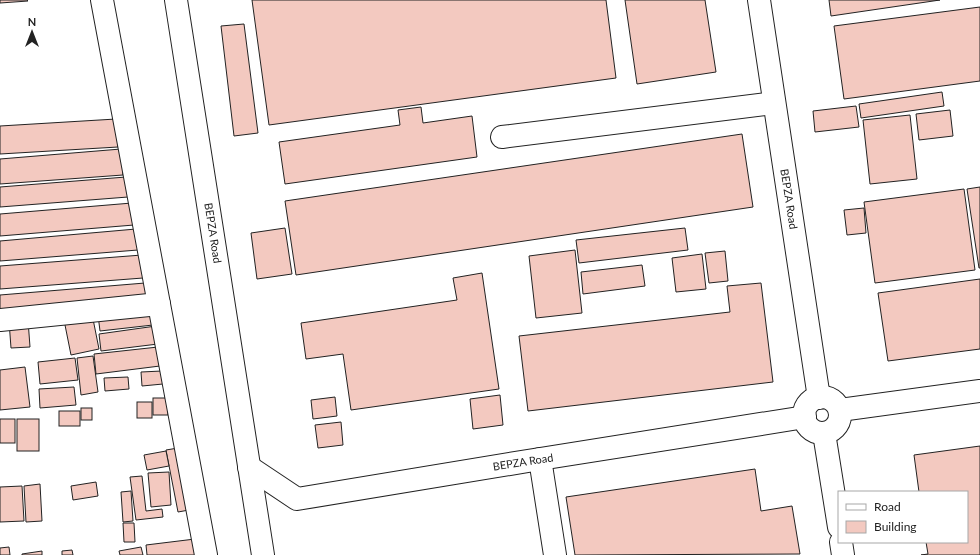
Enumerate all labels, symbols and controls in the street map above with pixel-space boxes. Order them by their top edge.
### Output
north arrow [12,12,52,52]
text: N [28,15,36,28]
street label: BEPZA Road [778,168,801,230]
street label: BEPZA Road [202,202,225,264]
street label: BEPZA Road [492,450,554,473]
legend [838,491,968,543]
text: Road [874,499,901,514]
text: Building [874,519,917,534]

